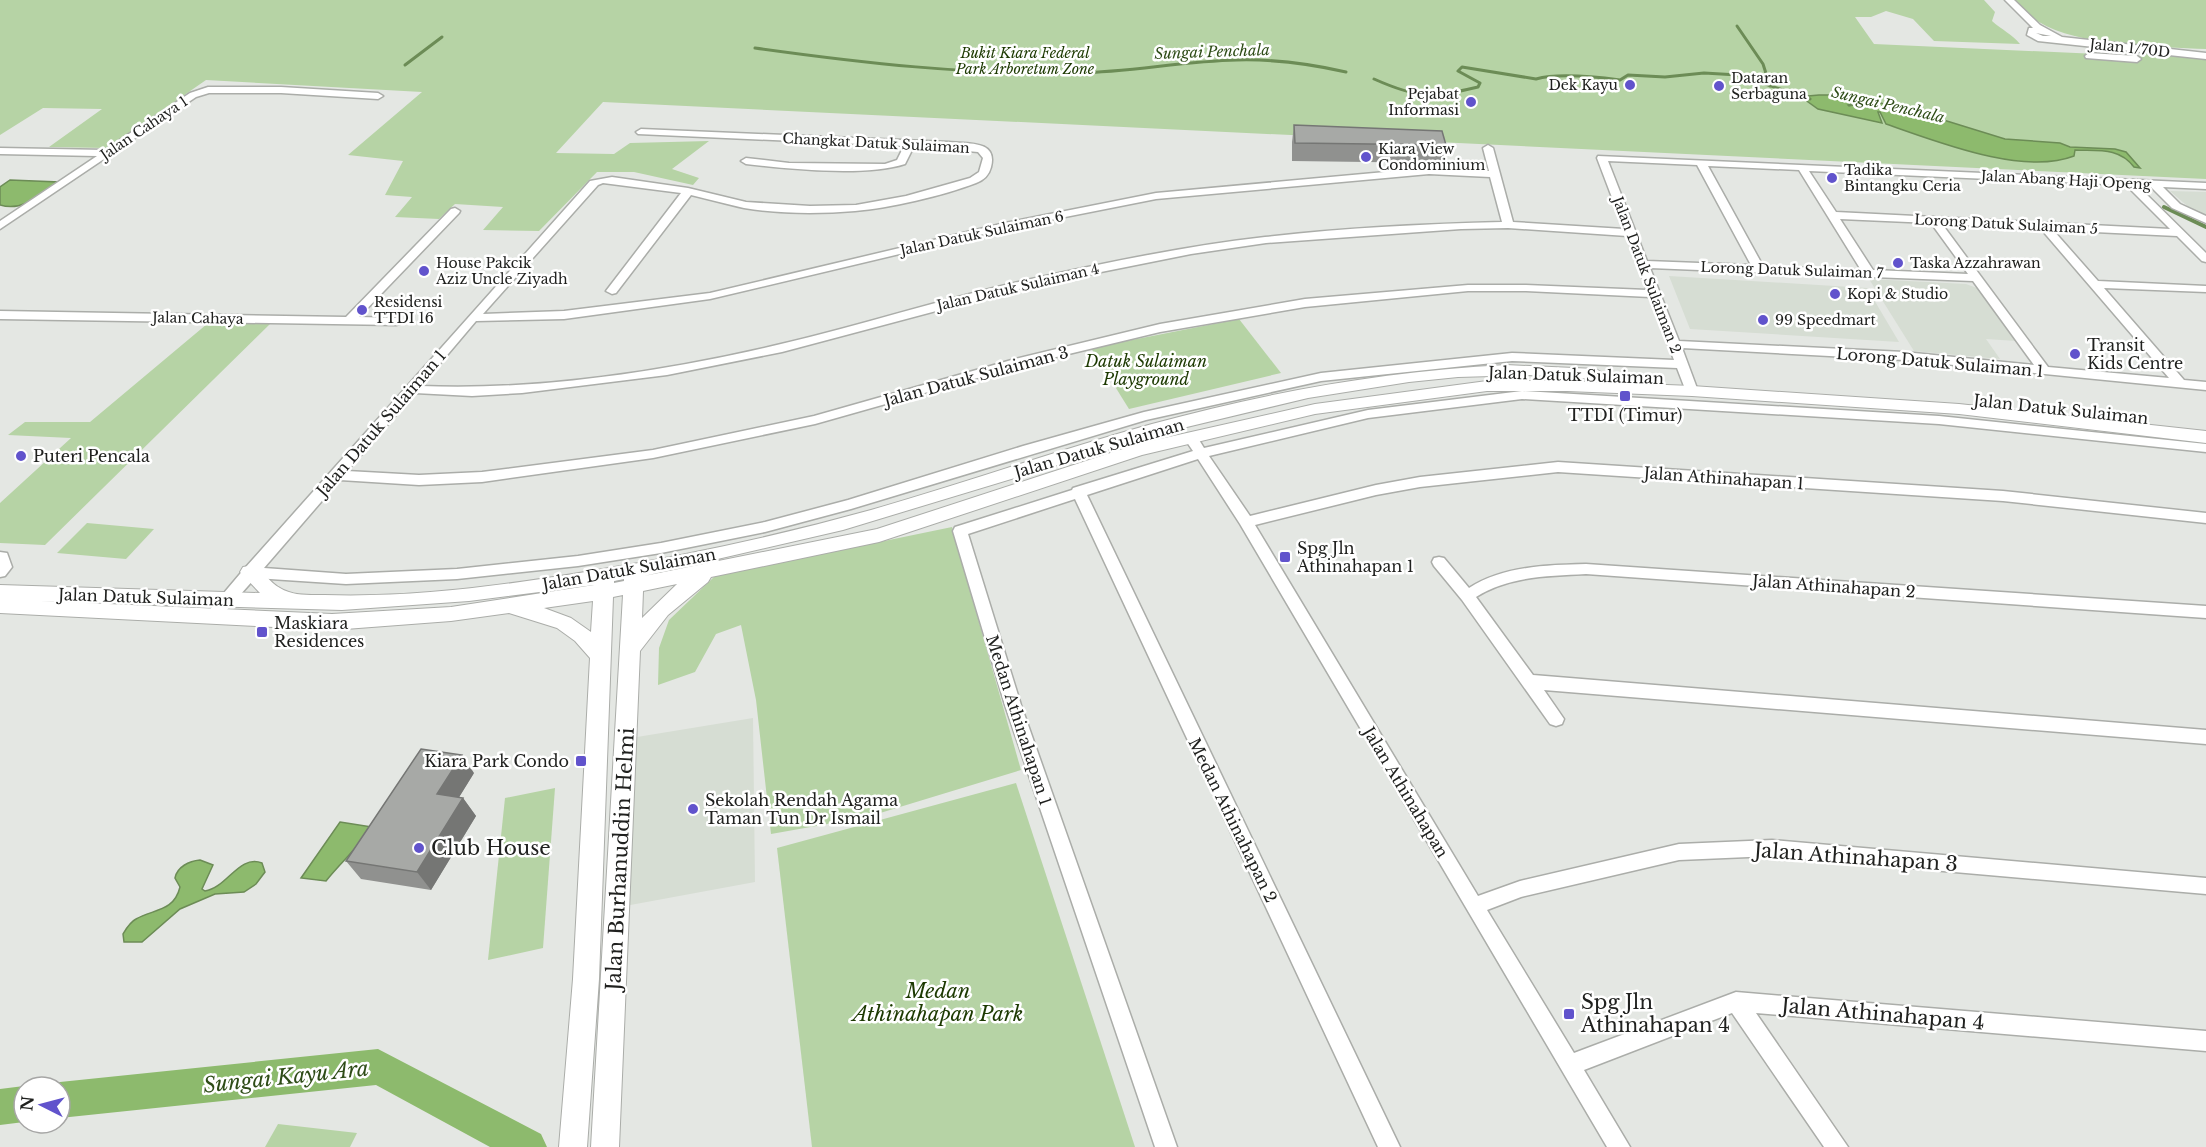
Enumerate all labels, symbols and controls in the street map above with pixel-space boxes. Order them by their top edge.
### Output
street label: Jalan 1/70D [2087,35,2171,61]
water label: Sungai Penchala [1154,40,1270,63]
park label: Bukit Kiara Federal Park Arboretum Zone [955,44,1095,78]
place label: Dataran Serbaguna [1731,69,1807,103]
place label: Dek Kayu [1548,76,1619,94]
marker: Dek Kayu [1623,78,1637,92]
marker: Dataran Serbaguna [1712,79,1726,93]
water label: Sungai Penchala [1830,82,1947,127]
place label: Pejabat Informasi [1388,85,1460,119]
street label: Jalan Cahaya 1 [95,92,191,165]
marker: Pejabat Informasi [1464,95,1478,109]
street label: Changkat Datuk Sulaiman [782,129,970,157]
place label: Kiara View Condominium [1378,140,1485,174]
marker: Kiara View Condominium [1359,150,1373,164]
place label: Tadika Bintangku Ceria [1844,161,1961,195]
street label: Jalan Abang Haji Openg [1978,166,2152,193]
marker: Tadika Bintangku Ceria [1825,171,1839,185]
street label: Jalan Datuk Sulaiman 2 [1608,192,1685,356]
street label: Jalan Datuk Sulaiman 6 [897,207,1065,260]
street label: Lorong Datuk Sulaiman 5 [1914,210,2098,238]
place label: House Pakcik Aziz Uncle Ziyadh [435,254,568,288]
place label: Taska Azzahrawan [1910,254,2041,272]
marker: Taska Azzahrawan [1891,256,1905,270]
street label: Lorong Datuk Sulaiman 7 [1700,258,1885,282]
street label: Jalan Datuk Sulaiman 4 [933,260,1101,315]
marker: House Pakcik Aziz Uncle Ziyadh [417,264,431,278]
place label: Kopi & Studio [1847,285,1948,303]
marker: Kopi & Studio [1828,287,1842,301]
place label: Residensi TTDI 16 [374,293,443,327]
marker: Residensi TTDI 16 [355,303,369,317]
street label: Jalan Cahaya [150,308,244,328]
place label: 99 Speedmart [1775,311,1876,329]
marker: 99 Speedmart [1756,313,1770,327]
place label: Transit Kids Centre [2087,335,2183,373]
street label: Jalan Datuk Sulaiman 3 [880,342,1070,411]
street label: Lorong Datuk Sulaiman 1 [1835,343,2045,381]
street label: Jalan Datuk Sulaiman 1 [311,346,450,502]
marker: Transit Kids Centre [2068,347,2082,361]
park label: Datuk Sulaiman Playground [1084,351,1207,389]
street label: Jalan Datuk Sulaiman [1486,362,1664,388]
marker: TTDI (Timur) [1618,389,1632,403]
street label: Jalan Datuk Sulaiman [1971,390,2149,428]
place label: TTDI (Timur) [1568,405,1682,425]
street label: Jalan Datuk Sulaiman [1010,414,1186,482]
place label: Puteri Pencala [33,446,150,466]
marker: Puteri Pencala [14,449,28,463]
street label: Jalan Athinahapan 1 [1641,462,1805,494]
place label: Spg Jln Athinahapan 1 [1296,538,1414,576]
street label: Jalan Datuk Sulaiman [539,544,717,594]
marker: Spg Jln Athinahapan 1 [1278,550,1292,564]
street label: Jalan Athinahapan 2 [1750,570,1916,602]
street label: Jalan Datuk Sulaiman [56,584,234,610]
place label: Maskiara Residences [274,613,364,651]
marker: Maskiara Residences [255,625,269,639]
street label: Medan Athinahapan 1 [982,632,1056,808]
street label: Jalan Athinahapan [1358,721,1453,861]
street label: Jalan Burhanuddin Helmi [601,727,639,994]
street label: Medan Athinahapan 2 [1184,734,1282,906]
place label: Kiara Park Condo [424,751,569,771]
marker: Kiara Park Condo [574,754,588,768]
place label: Sekolah Rendah Agama Taman Tun Dr Ismail [705,790,898,828]
marker: Sekolah Rendah Agama Taman Tun Dr Ismail [686,802,700,816]
place label: Club House [431,836,551,860]
street label: Jalan Athinahapan 3 [1750,838,1959,876]
marker: Club House [412,841,426,855]
park label: Medan Athinahapan Park [850,979,1023,1026]
place label: Spg Jln Athinahapan 4 [1580,990,1730,1037]
street label: Jalan Athinahapan 4 [1778,993,1985,1035]
marker: Spg Jln Athinahapan 4 [1562,1007,1576,1021]
water label: Sungai Kayu Ara [202,1055,370,1099]
north arrow [12,1075,72,1135]
text: N [16,1095,38,1112]

